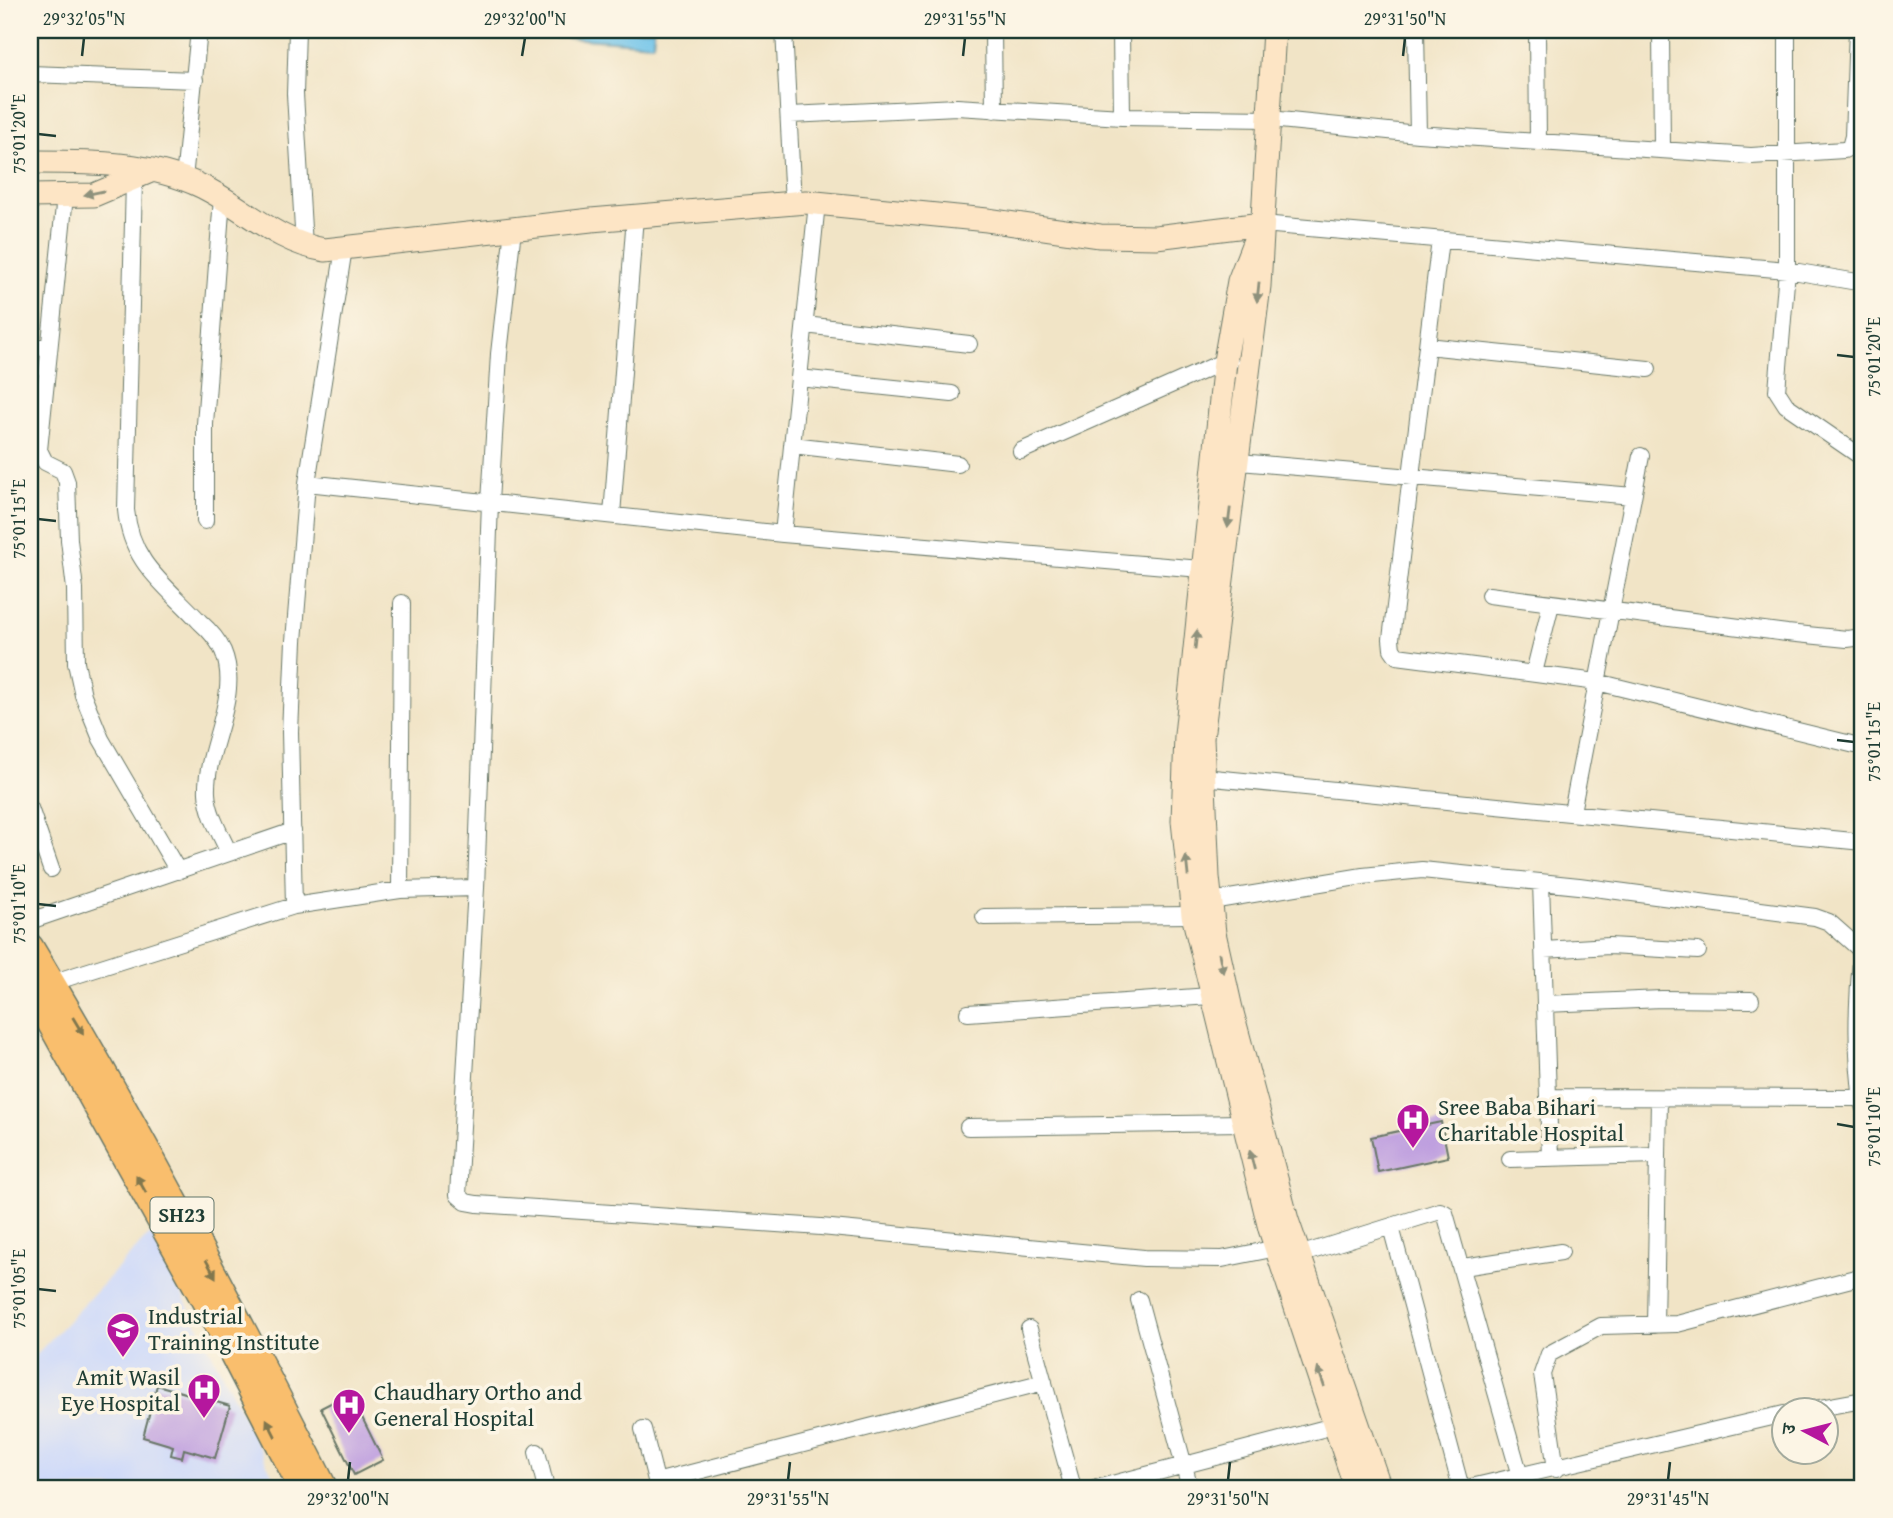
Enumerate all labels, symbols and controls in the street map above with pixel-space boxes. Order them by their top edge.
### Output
text: 29°32'05"N [43,5,126,32]
text: 29°32'00"N [484,5,567,32]
text: 29°31'55"N [924,5,1007,32]
text: 29°31'50"N [1364,5,1447,32]
text: 75°01'20"E [5,94,32,174]
one-way arrow [82,187,104,198]
one-way arrow [1252,281,1263,303]
text: 75°01'20"E [1860,317,1887,397]
text: 75°01'15"E [5,479,32,559]
one-way arrow [1224,507,1235,529]
one-way arrow [1191,629,1202,651]
text: 75°01'15"E [1860,702,1887,782]
one-way arrow [1182,855,1193,877]
text: 75°01'10"E [5,864,32,944]
one-way arrow [1215,952,1226,974]
one-way arrow [71,1017,84,1036]
text: 75°01'10"E [1860,1087,1887,1167]
place label: Sree Baba Bihari Charitable Hospital [1438,1090,1624,1149]
hospital icon: Sree Baba Bihari Charitable Hospital [1394,1101,1432,1150]
one-way arrow [1246,1149,1257,1171]
one-way arrow [135,1174,147,1193]
road number: SH23 [150,1198,214,1232]
text: 75°01'05"E [5,1249,32,1329]
one-way arrow [205,1259,217,1279]
place label: Industrial Training Institute [148,1299,319,1358]
school or university icon: Industrial Training Institute [104,1310,142,1359]
place label: Amit Wasil Eye Hospital [61,1360,180,1419]
one-way arrow [1315,1366,1326,1387]
hospital icon: Amit Wasil Eye Hospital [185,1371,223,1420]
place label: Chaudhary Ortho and General Hospital [374,1375,583,1434]
hospital icon: Chaudhary Ortho and General Hospital [330,1386,368,1435]
north arrow [1770,1396,1840,1466]
one-way arrow [266,1417,278,1437]
text: उ [1773,1421,1803,1437]
text: 29°32'00"N [307,1485,390,1512]
text: 29°31'55"N [747,1485,830,1512]
text: 29°31'50"N [1187,1485,1270,1512]
text: 29°31'45"N [1627,1485,1710,1512]

